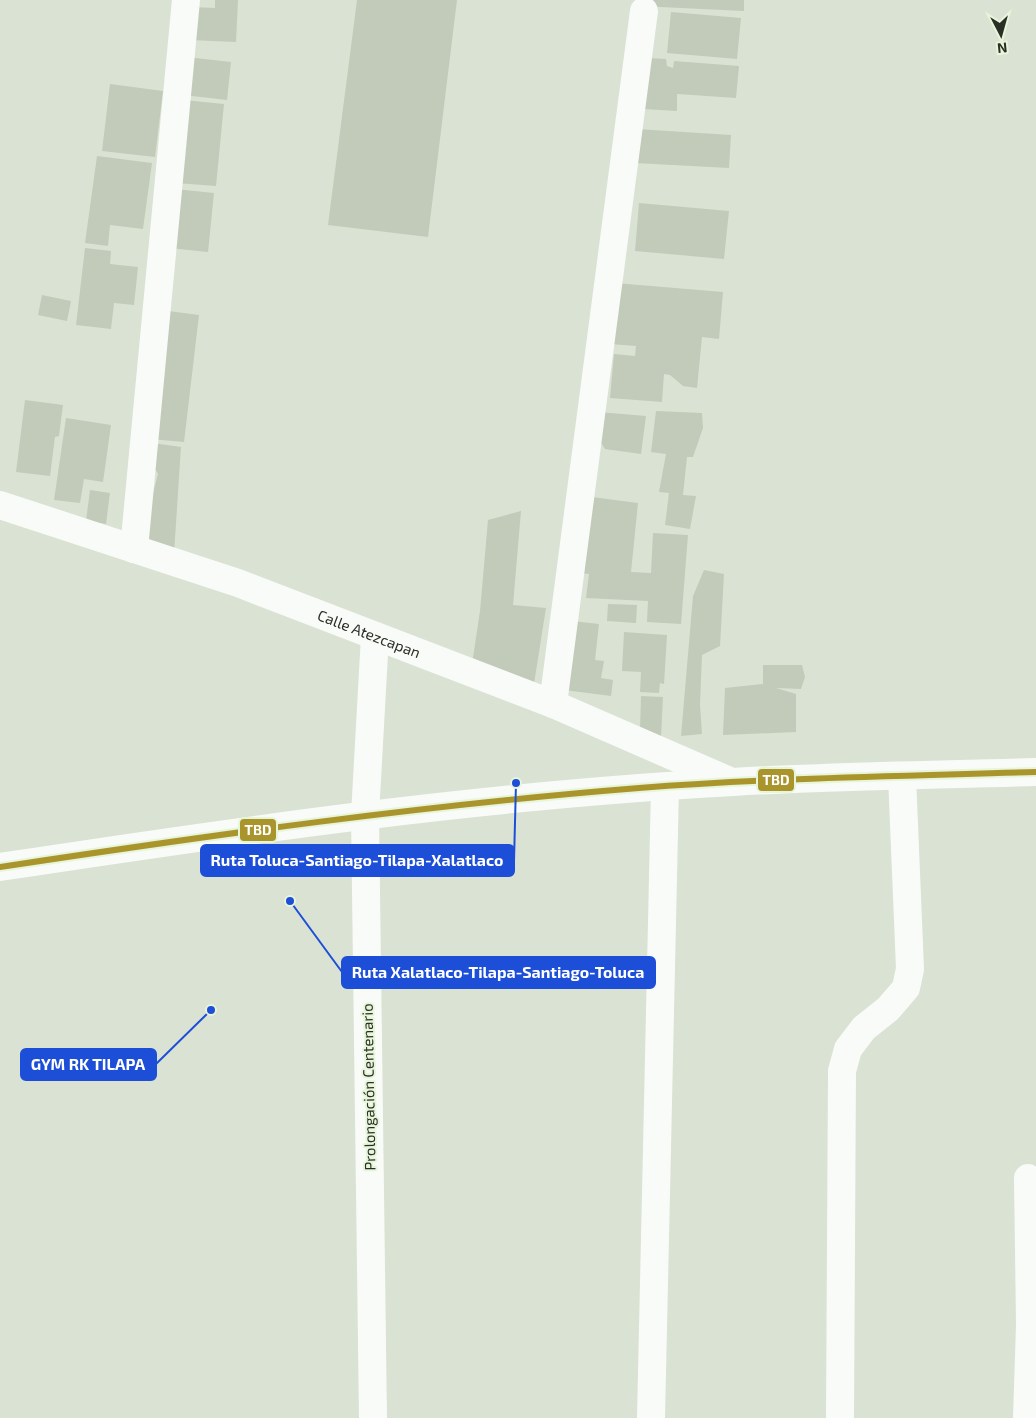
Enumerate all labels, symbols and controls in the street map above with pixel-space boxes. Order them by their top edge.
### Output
north arrow [976,10,1026,60]
text: N [996,39,1008,57]
street label: Calle Atezcapan [315,606,423,661]
line badge: TBD [757,768,795,792]
text: TBD [763,771,789,788]
line badge: TBD [239,818,277,842]
text: TBD [245,821,271,838]
callout: Ruta Toluca-Santiago-Tilapa-Xalatlaco [201,845,514,876]
text: Ruta Toluca-Santiago-Tilapa-Xalatlaco [211,850,503,869]
callout: Ruta Xalatlaco-Tilapa-Santiago-Toluca [342,957,655,988]
text: Ruta Xalatlaco-Tilapa-Santiago-Toluca [352,962,644,981]
street label: Prolongación Centenario [358,1003,378,1171]
callout: GYM RK TILAPA [21,1049,156,1080]
text: GYM RK TILAPA [31,1054,146,1073]

